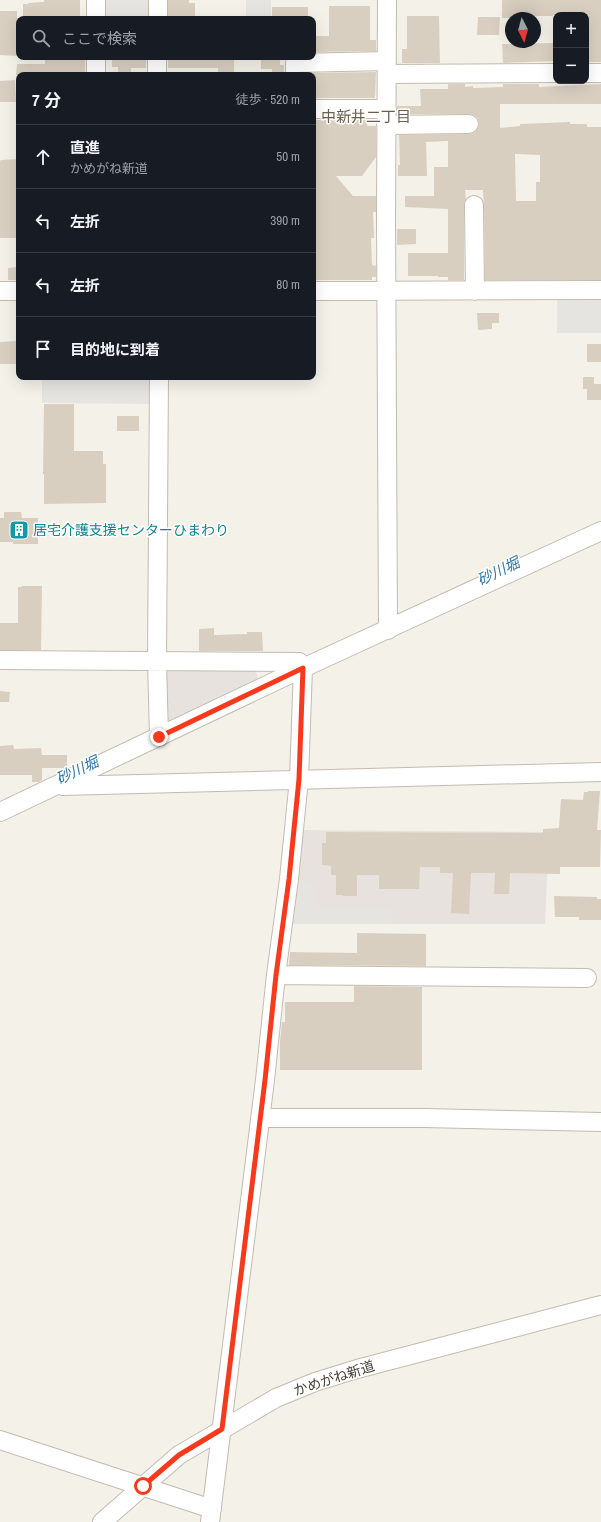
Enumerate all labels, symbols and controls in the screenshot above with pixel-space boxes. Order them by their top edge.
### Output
north arrow [505,12,541,48]
map controls [553,12,589,84]
button: + [553,12,589,48]
search box [16,16,316,60]
icon: search [30,27,52,49]
text: ここで検索 [62,28,137,49]
button: − [553,48,589,84]
text: 7 分 [32,88,61,111]
text: 徒歩 · 520 m [235,91,300,108]
district label: 中新井二丁目 [321,106,411,127]
text: 直進 [70,137,100,158]
icon: ahead [32,146,54,168]
text: 50 m [276,148,300,165]
text: かめがね新道 [70,160,148,177]
icon: left [32,210,54,232]
text: 左折 [70,211,100,232]
text: 390 m [270,212,300,229]
icon: left [32,274,54,296]
text: 左折 [70,275,100,296]
text: 80 m [276,276,300,293]
icon: arrive [32,338,54,360]
text: 目的地に到着 [70,339,160,360]
building icon: 居宅介護支援センターひまわり [8,519,30,541]
place label: 居宅介護支援センターひまわり [33,521,229,539]
water label: 砂川堀 [473,551,525,590]
route end [150,728,168,746]
water label: 砂川堀 [52,750,104,789]
street label: かめがね新道 [291,1356,377,1400]
route start [134,1477,152,1495]

